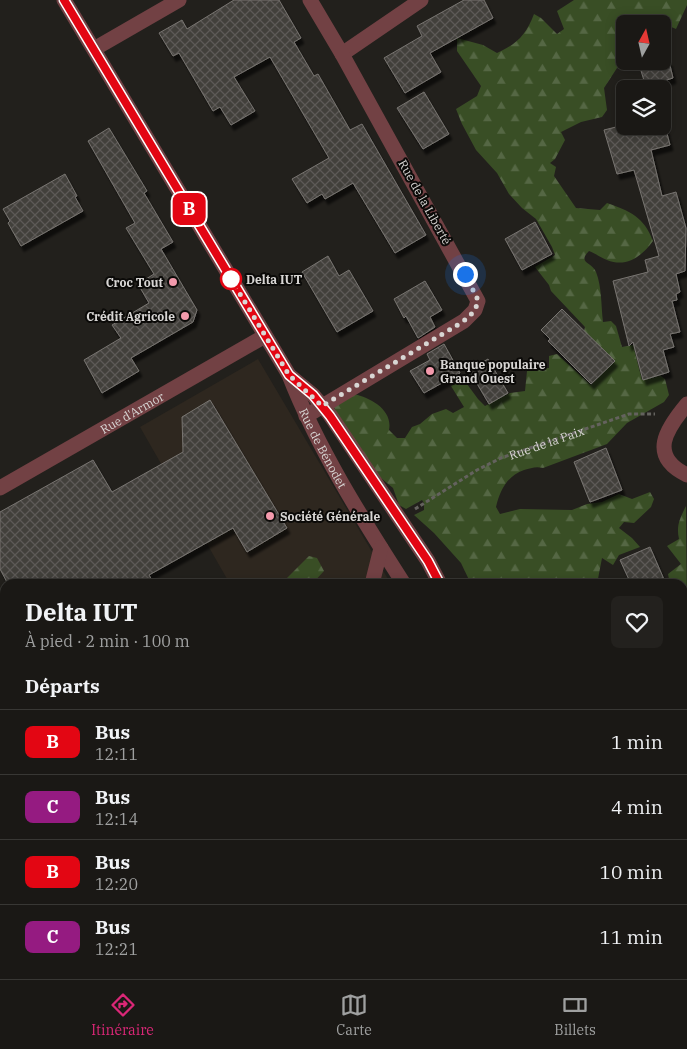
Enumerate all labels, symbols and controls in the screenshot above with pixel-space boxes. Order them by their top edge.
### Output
north arrow [616,15,671,70]
map controls [616,15,671,135]
button: layers [616,80,671,135]
street label: Rue de la Liberté [395,157,455,247]
line badge: B [173,193,205,225]
text: B [183,197,195,220]
your location [453,262,478,287]
marker: Delta IUT [220,268,242,290]
place label: Delta IUT [246,272,303,287]
place label: Croc Tout [106,275,164,290]
marker: Croc Tout [167,276,179,288]
place label: Crédit Agricole [86,309,175,324]
marker: Crédit Agricole [179,310,191,322]
place label: Banque populaire Grand Ouest [440,357,546,386]
marker: Banque populaire Grand Ouest [424,365,436,377]
street label: Rue d'Armor [97,388,167,437]
street label: Rue de Bénodet [296,405,350,491]
street label: Rue de la Paix [507,422,586,462]
place label: Société Générale [280,509,380,524]
marker: Société Générale [264,510,276,522]
text: Delta IUT [25,596,137,628]
button: heart [611,596,663,648]
text: À pied · 2 min · 100 m [25,631,190,651]
text: Départs [25,674,100,698]
text: Bus [95,720,130,744]
text: B [46,730,59,753]
text: 1 min [611,730,663,754]
text: 12:11 [95,744,138,764]
text: Bus [95,785,130,809]
text: C [47,795,58,818]
text: 4 min [611,795,663,819]
text: 12:14 [95,809,138,829]
text: Bus [95,850,130,874]
text: B [46,860,59,883]
text: 10 min [600,860,663,884]
text: 12:20 [95,874,138,894]
text: Bus [95,915,130,939]
text: C [47,925,58,948]
text: 11 min [600,925,663,949]
text: 12:21 [95,939,138,959]
tab: Itinéraire [91,991,154,1039]
tab: Carte [336,991,372,1039]
tab: Billets [554,991,596,1039]

